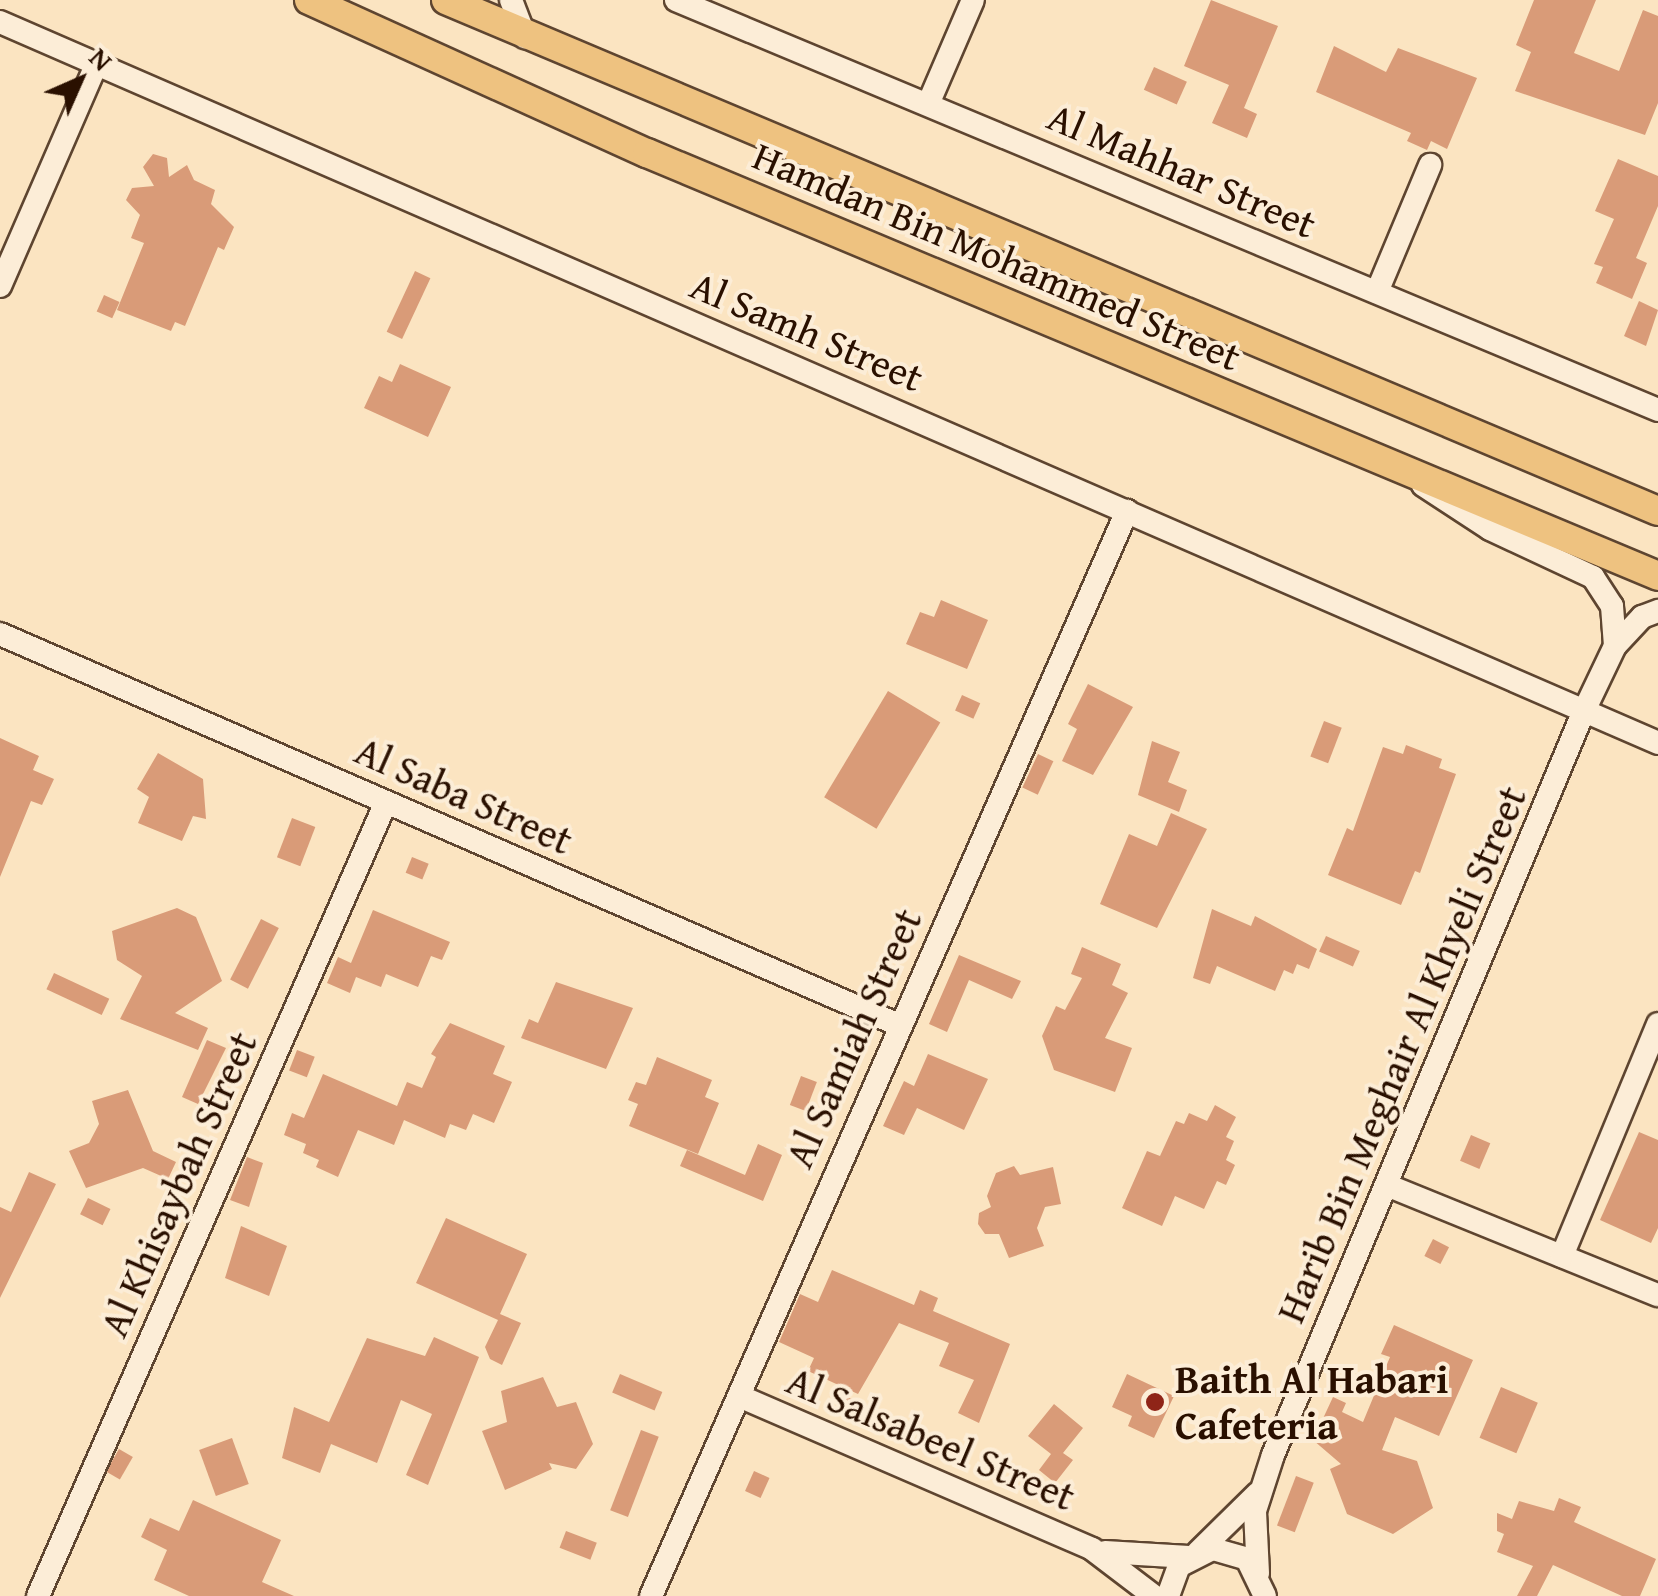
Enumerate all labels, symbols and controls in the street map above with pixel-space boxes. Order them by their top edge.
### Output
north arrow [30,30,130,130]
text: N [80,37,123,80]
street label: Al Mahhar Street [1041,92,1323,248]
street label: Hamdan Bin Mohammed Street [746,131,1248,381]
street label: Al Samh Street [684,260,930,402]
street label: Al Saba Street [348,726,580,864]
street label: Harib Bin Meghair Al Khyeli Street [1266,779,1536,1329]
street label: Al Samiah Street [775,901,931,1175]
street label: Al Khisaybah Street [89,1024,267,1344]
place label: Baith Al Habari Cafeteria [1175,1355,1448,1449]
street label: Al Salsabeel Street [780,1356,1082,1520]
marker: Baith Al Habari Cafeteria [1144,1391,1166,1413]

